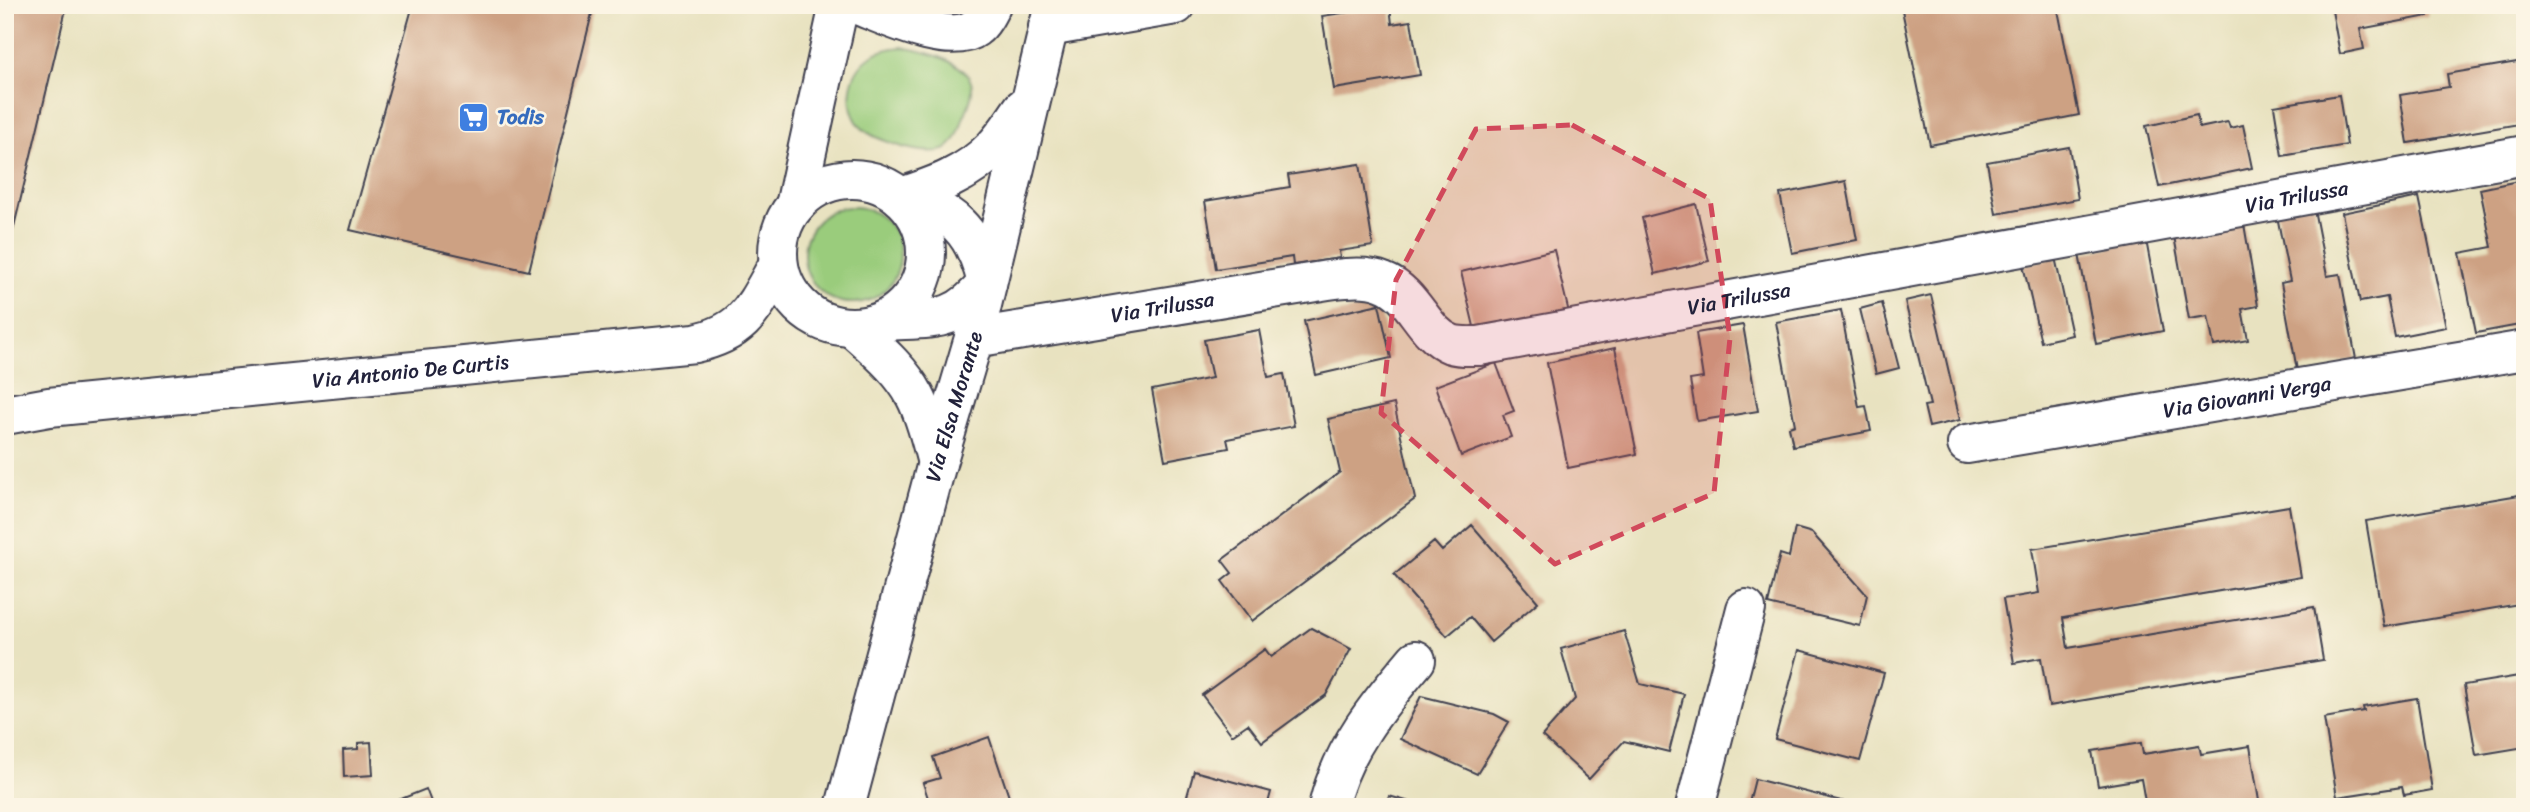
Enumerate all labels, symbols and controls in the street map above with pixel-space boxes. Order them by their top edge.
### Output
place label: Todis [497,98,544,136]
supermarket icon: Todis [457,100,491,134]
street label: Via Trilussa [2242,169,2352,225]
street label: Via Trilussa [1684,270,1794,327]
street label: Via Trilussa [1108,280,1217,334]
street label: Via Elsa Morante [914,328,994,486]
street label: Via Antonio De Curtis [311,343,511,400]
street label: Via Giovanni Verga [2160,364,2334,430]

